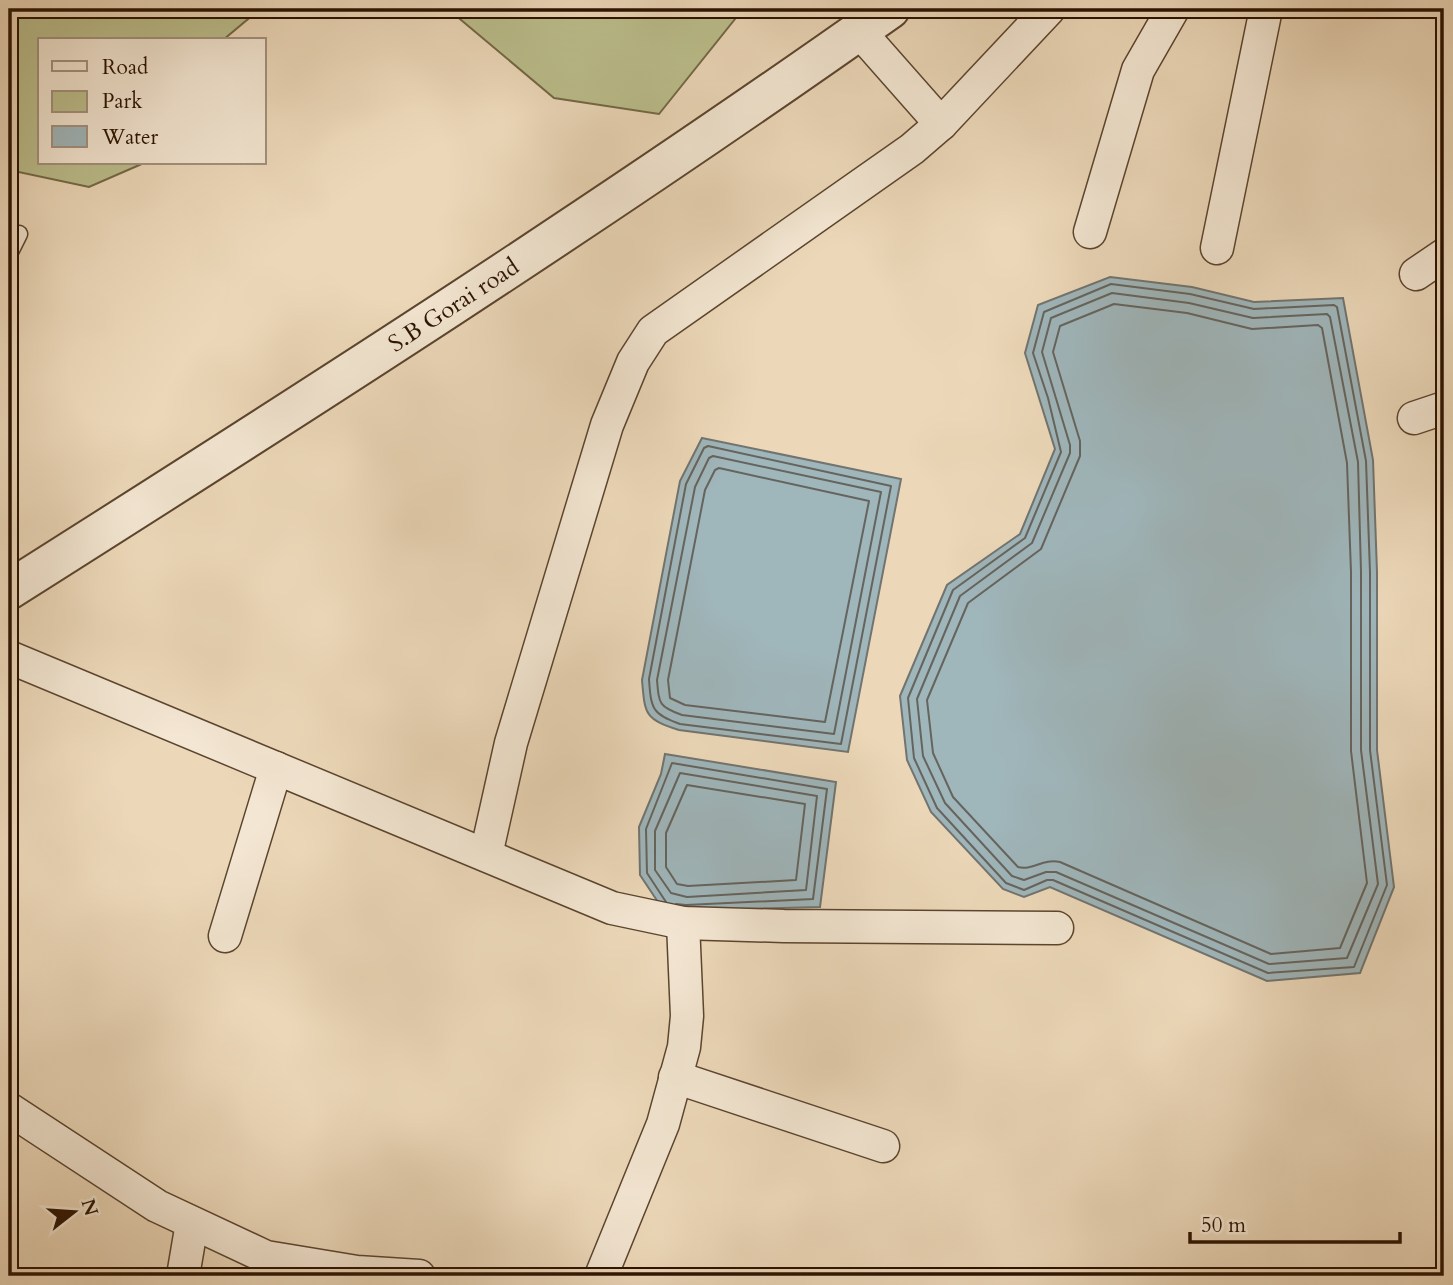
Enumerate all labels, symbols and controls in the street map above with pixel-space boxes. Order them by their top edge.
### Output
legend [38,38,266,164]
text: Road [102,53,148,82]
text: Park [102,87,143,116]
text: Water [101,123,158,152]
street label: S.B Gorai road [382,250,525,360]
north arrow [38,1176,108,1246]
text: N [74,1196,104,1219]
scale bar [1190,1201,1400,1245]
text: 50 m [1201,1211,1246,1240]

